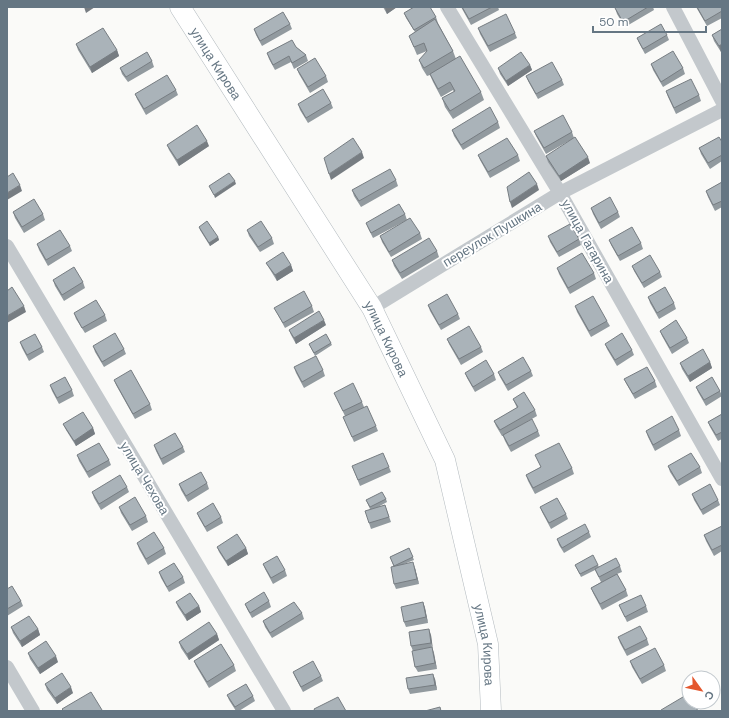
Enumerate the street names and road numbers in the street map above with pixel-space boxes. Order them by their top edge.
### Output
street label: улица Кирова [186,24,245,104]
street label: улица Гагарина [558,196,618,287]
street label: переулок Пушкина [440,198,546,271]
street label: улица Кирова [360,298,412,380]
street label: улица Чехова [116,439,173,519]
street label: улица Кирова [470,602,498,687]

